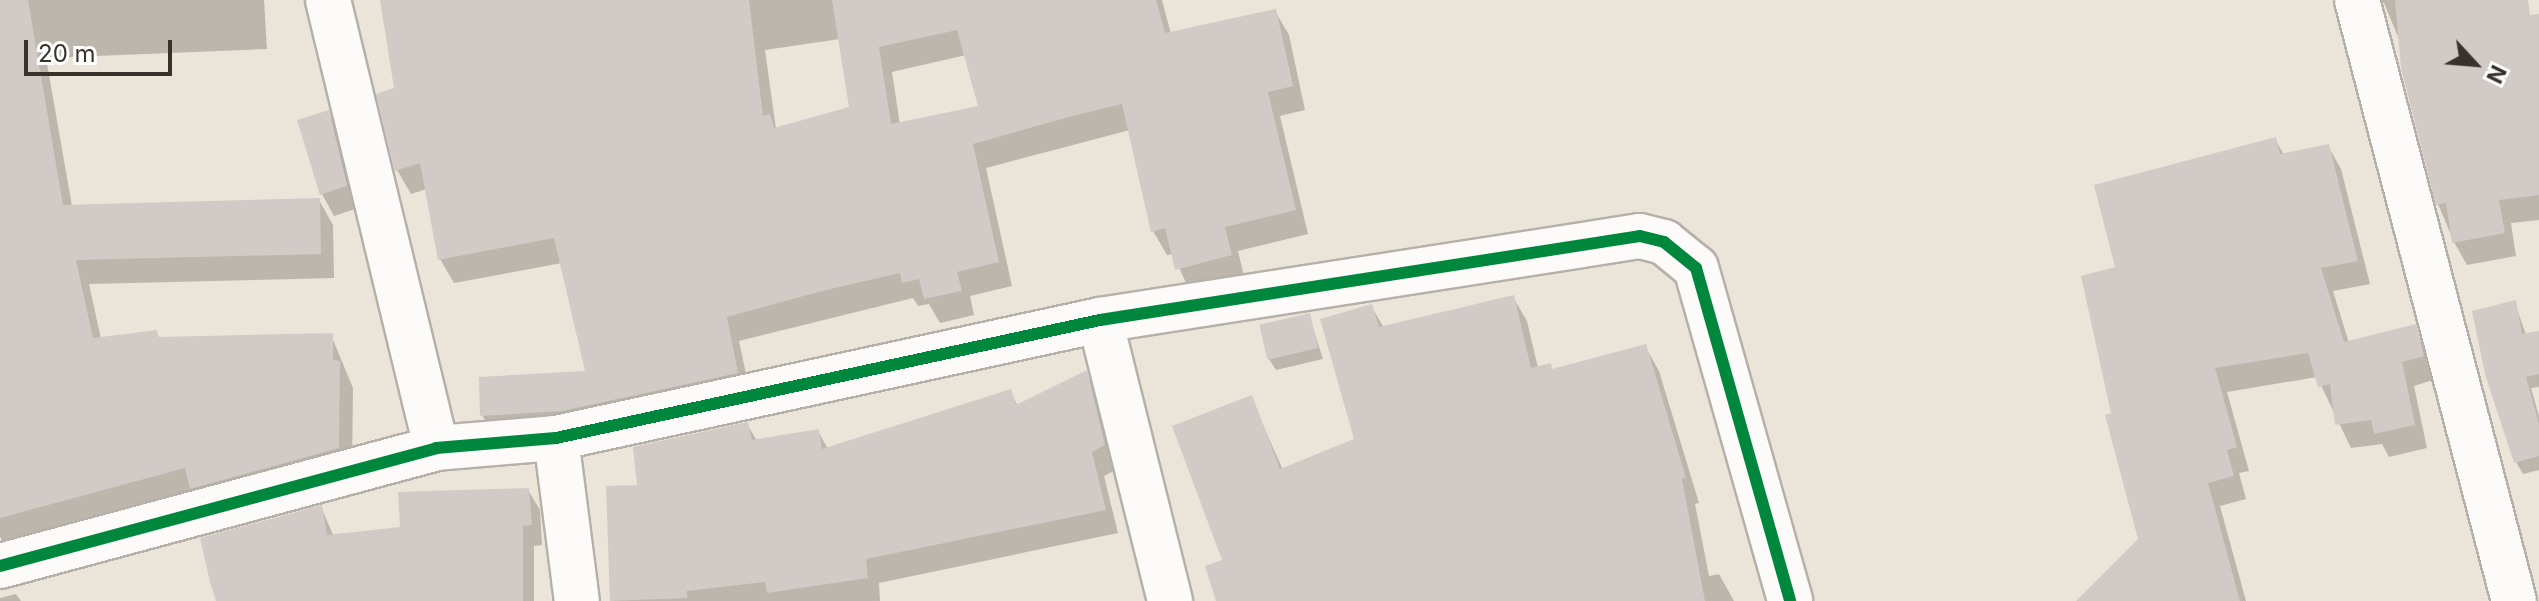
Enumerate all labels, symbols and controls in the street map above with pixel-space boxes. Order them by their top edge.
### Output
scale bar [28,24,176,74]
north arrow [2435,24,2515,104]
text: 20 m [38,39,96,68]
text: N [2481,61,2512,88]

